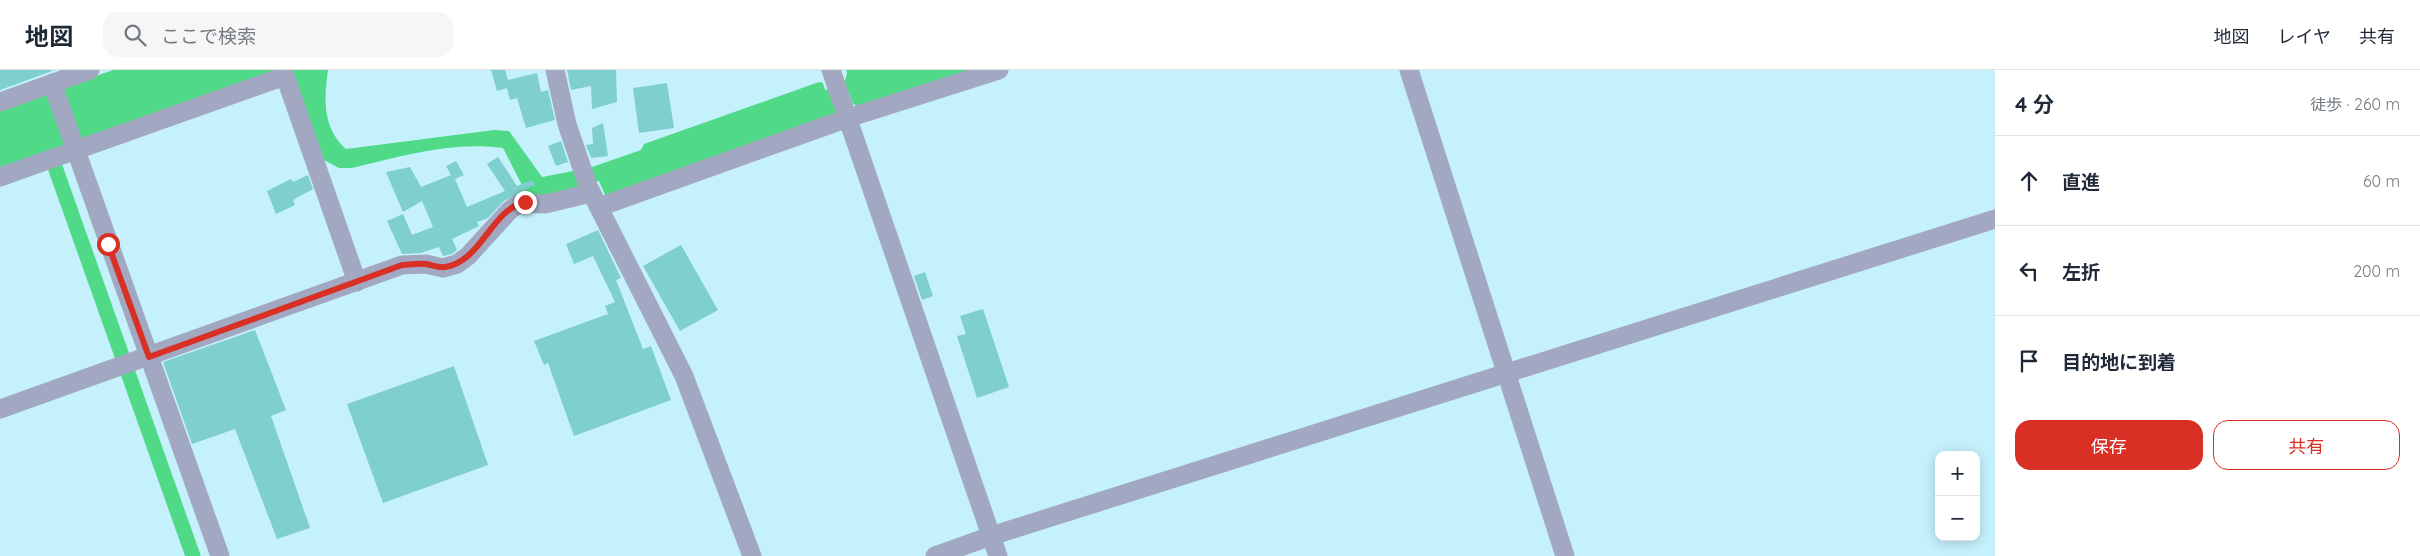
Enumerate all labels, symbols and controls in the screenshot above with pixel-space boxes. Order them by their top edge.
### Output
search box [103,12,453,57]
text: 地図 [25,21,73,51]
icon: search [121,21,149,49]
text: ここで検索 [161,24,256,48]
text: 地図 [2214,25,2250,48]
text: レイヤ [2278,25,2331,48]
text: 共有 [2359,25,2395,48]
text: 4 分 [2015,91,2054,117]
text: 徒歩 · 260 m [2310,94,2400,114]
icon: ahead [2015,167,2043,195]
text: 直進 [2062,170,2100,194]
text: 60 m [2363,171,2400,191]
route end [514,191,537,214]
route start [97,233,120,256]
icon: left [2015,257,2043,285]
text: 左折 [2062,260,2100,284]
text: 200 m [2353,261,2400,281]
icon: arrive [2015,347,2043,375]
text: 目的地に到着 [2062,350,2176,374]
button: 保存 [2015,420,2203,470]
button: 共有 [2213,420,2400,470]
map controls [1935,451,1980,541]
button: + [1935,451,1980,496]
button: − [1935,496,1980,541]

